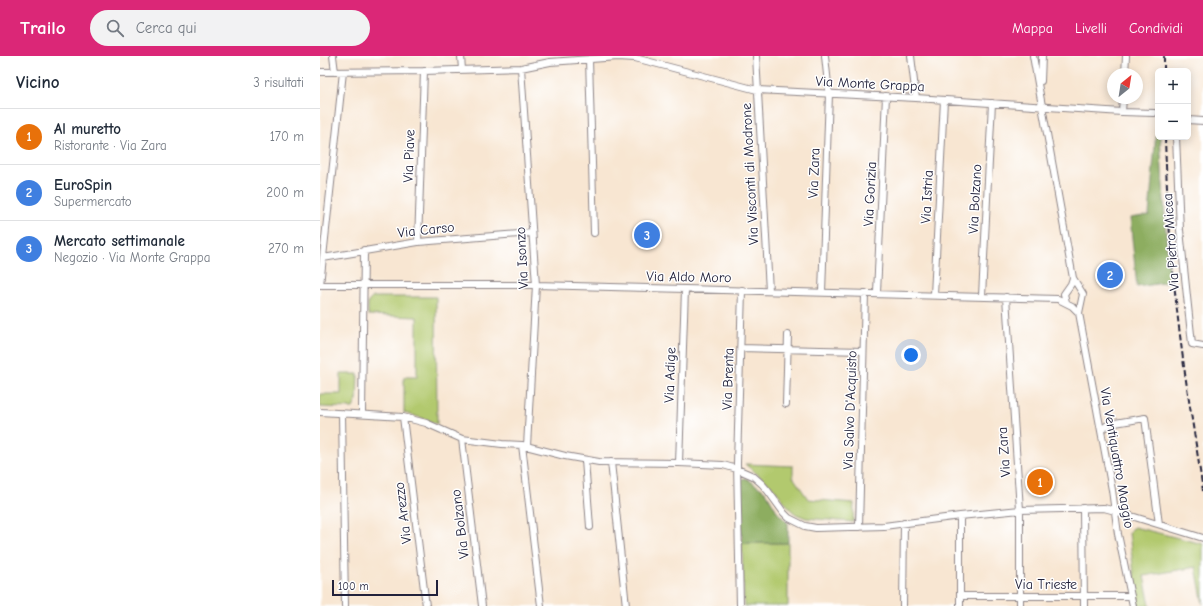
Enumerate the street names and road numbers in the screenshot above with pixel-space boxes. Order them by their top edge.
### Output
street label: Via Monte Grappa [815,73,925,95]
street label: Via Visconti di Modrone [738,103,762,245]
street label: Via Piave [400,129,418,183]
street label: Via Zara [805,147,823,199]
street label: Via Gorizia [860,161,880,227]
street label: Via Bolzano [965,164,985,234]
street label: Via Istria [917,170,937,224]
street label: Via Pietro Micca [1159,193,1183,291]
street label: Via Carso [397,219,455,241]
street label: Via Isonzo [512,227,532,289]
street label: Via Aldo Moro [646,268,732,286]
street label: Via Adige [661,347,679,403]
street label: Via Brenta [718,348,738,410]
street label: Via Salvo D'Acquisto [839,350,861,470]
street label: Via Ventiquattro Maggio [1096,386,1138,530]
street label: Via Zara [994,426,1014,478]
street label: Via Arezzo [391,481,415,545]
street label: Via Bolzano [447,488,473,560]
street label: Via Trieste [1015,576,1077,593]

